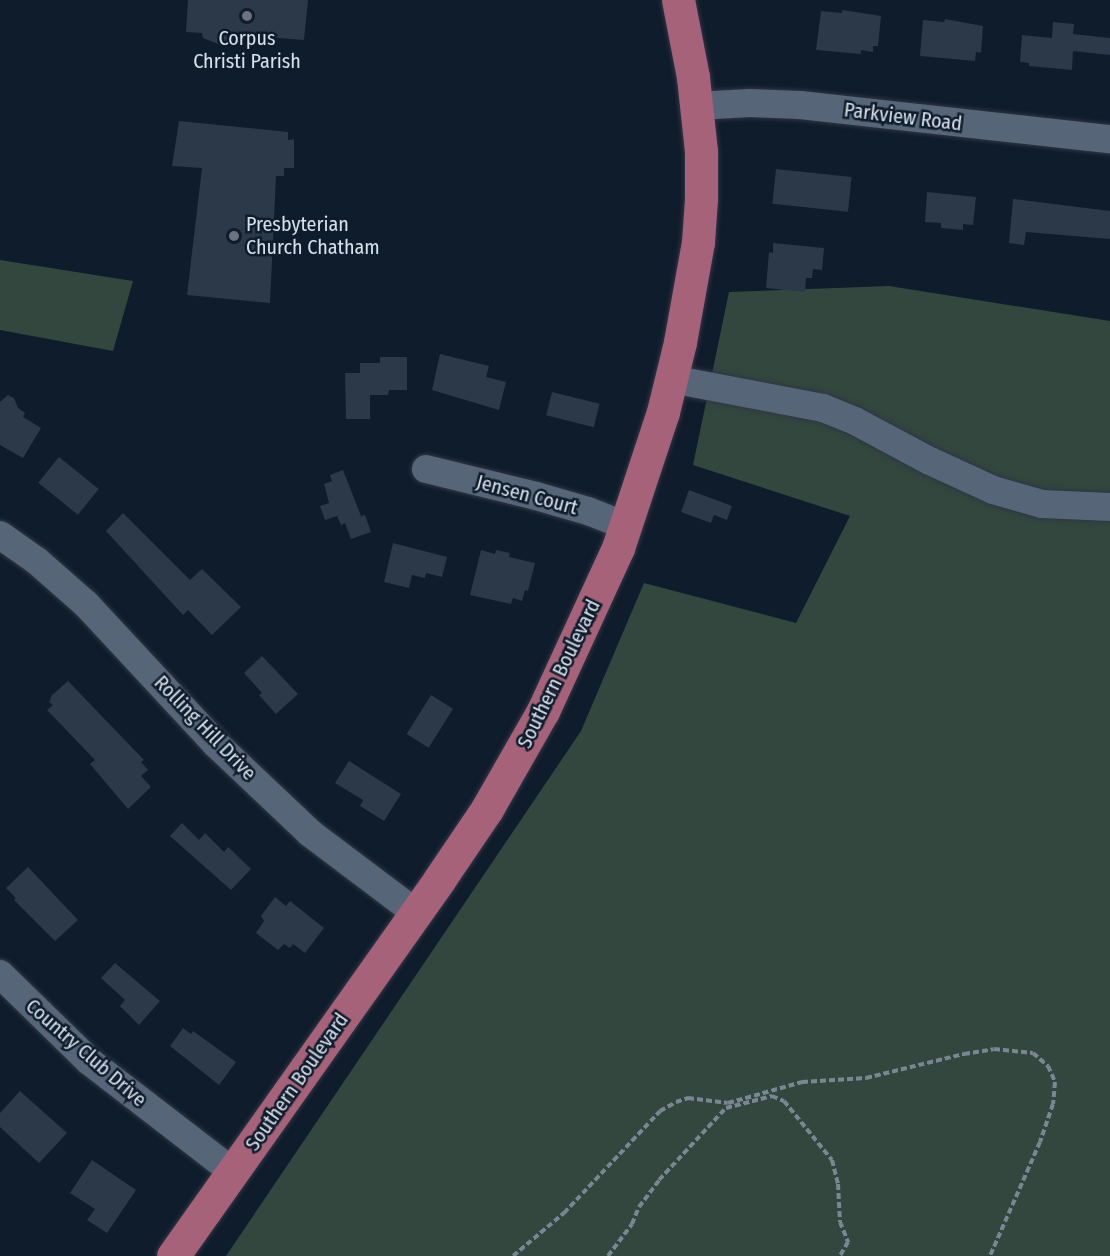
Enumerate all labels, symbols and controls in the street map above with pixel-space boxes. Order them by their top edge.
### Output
marker: Corpus Christi Parish [240,9,254,23]
place label: Corpus Christi Parish [193,26,301,73]
street label: Parkview Road [843,98,963,136]
place label: Presbyterian Church Chatham [246,213,380,260]
marker: Presbyterian Church Chatham [227,229,241,243]
street label: Jensen Court [474,470,580,520]
street label: Southern Boulevard [513,596,605,752]
street label: Rolling Hill Drive [149,671,261,785]
street label: Country Club Drive [21,994,151,1112]
street label: Southern Boulevard [241,1009,353,1155]

